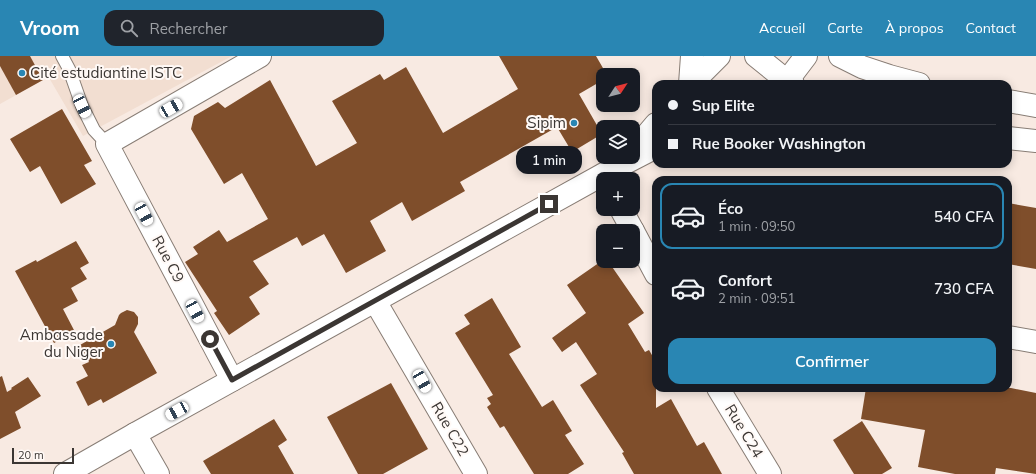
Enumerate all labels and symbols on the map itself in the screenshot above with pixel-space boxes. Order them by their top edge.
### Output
place label: Cité estudiantine ISTC [30,63,182,82]
marker: Cité estudiantine ISTC [17,68,27,78]
north arrow [596,68,640,112]
car [71,93,93,119]
car [158,97,184,119]
place label: Sipim [527,113,566,132]
marker: Sipim [569,118,579,128]
callout: 1 min [516,146,582,174]
route end [540,195,558,213]
car [133,201,155,227]
street label: Rue C9 [148,232,189,285]
car [184,298,206,324]
place label: Ambassade du Niger [20,325,104,361]
route start [201,330,219,348]
marker: Ambassade du Niger [106,339,116,349]
car [411,368,433,394]
street label: Rue C22 [427,398,474,459]
car [164,400,190,422]
street label: Rue C24 [721,400,768,461]
scale bar [12,446,74,465]

